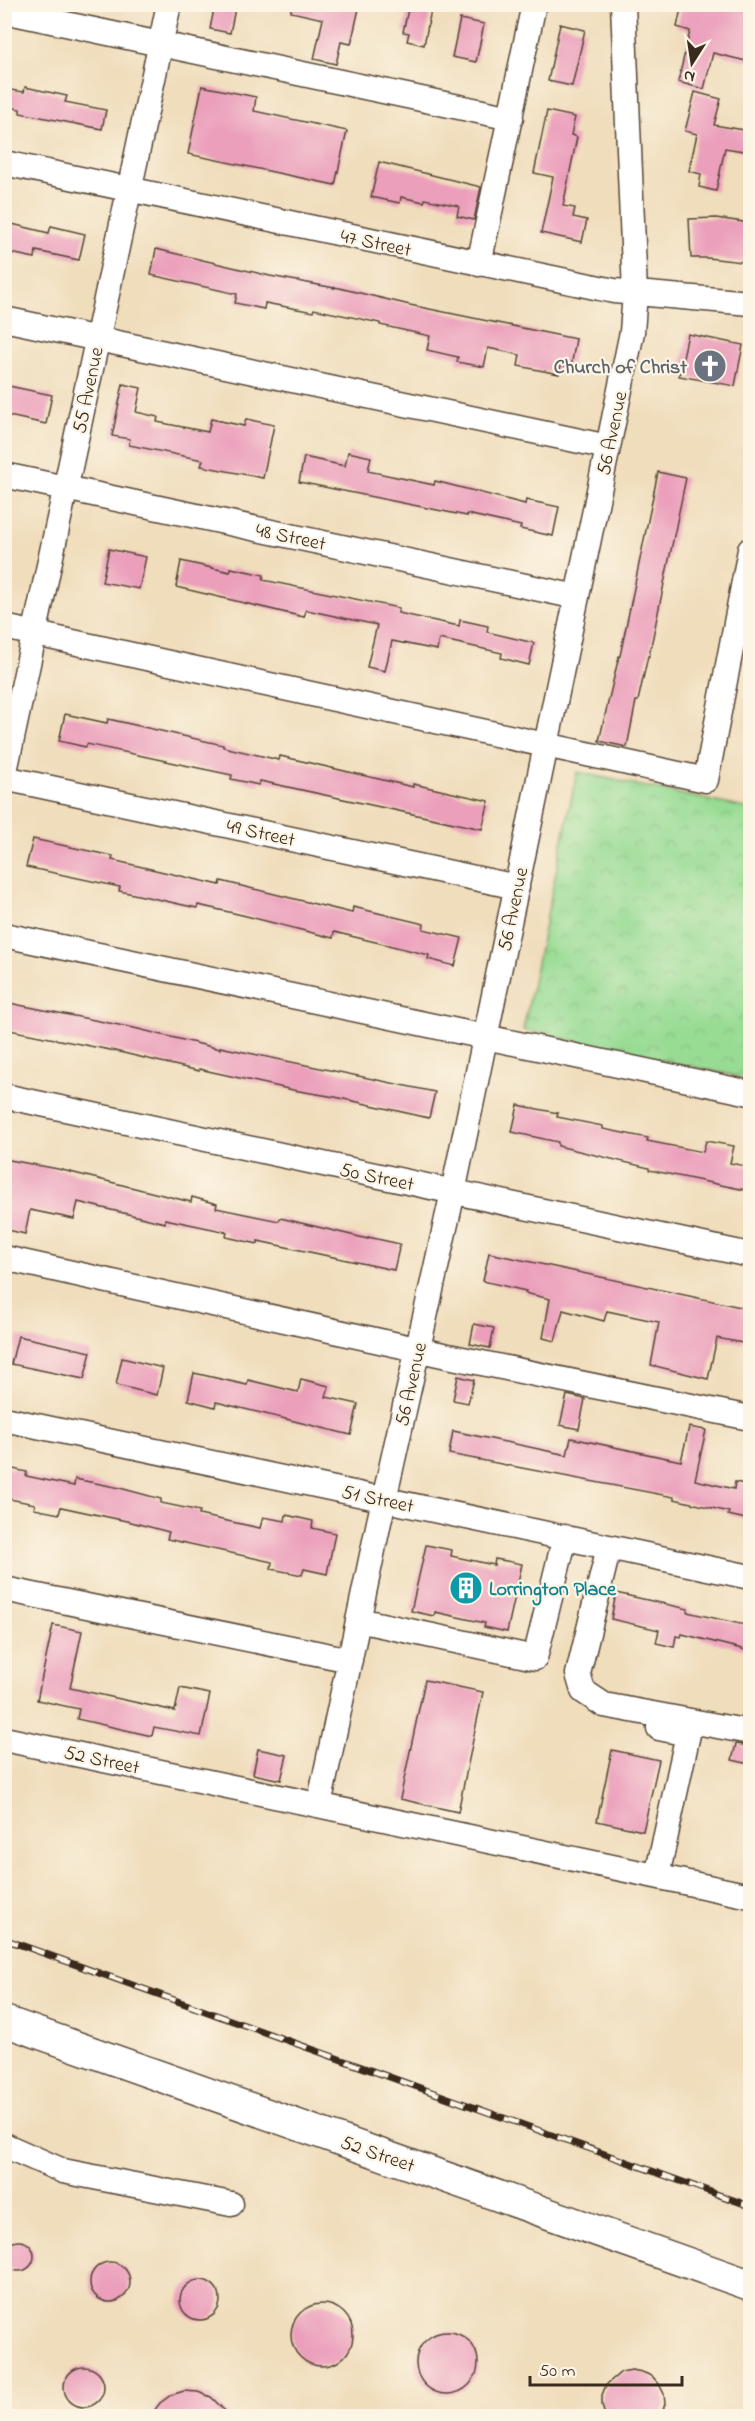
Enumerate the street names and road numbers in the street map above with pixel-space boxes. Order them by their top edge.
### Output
street label: 47 Street [337,223,414,266]
street label: 55 Avenue [66,345,113,436]
street label: 56 Avenue [590,389,636,478]
street label: 48 Street [253,517,329,560]
street label: 49 Street [223,813,298,856]
street label: 56 Avenue [491,865,537,954]
street label: 50 Street [337,1156,417,1201]
street label: 56 Avenue [389,1340,436,1429]
street label: 51 Street [339,1479,417,1522]
street label: 52 Street [61,1739,142,1784]
street label: 52 Street [336,2129,418,2182]

